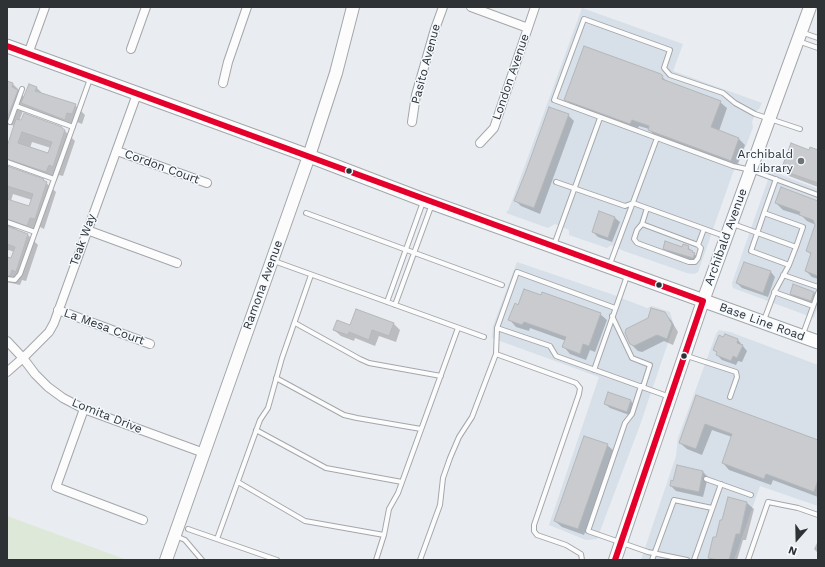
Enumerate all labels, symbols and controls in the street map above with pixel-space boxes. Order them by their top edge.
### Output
street label: Pasito Avenue [408,22,444,106]
street label: London Avenue [489,32,533,122]
street label: Cordon Court [123,147,201,187]
place label: Archibald Library [738,147,793,175]
marker: Archibald Library [796,156,806,166]
unlabelled marker [344,166,354,176]
street label: Archibald Avenue [702,187,750,287]
street label: Teak Way [67,212,99,268]
street label: Ramona Avenue [240,238,286,332]
unlabelled marker [654,280,664,290]
street label: Base Line Road [717,300,807,344]
street label: La Mesa Court [62,306,146,348]
unlabelled marker [679,351,689,361]
street label: Lomita Drive [70,395,144,437]
north arrow [777,519,817,559]
text: N [787,543,799,558]

